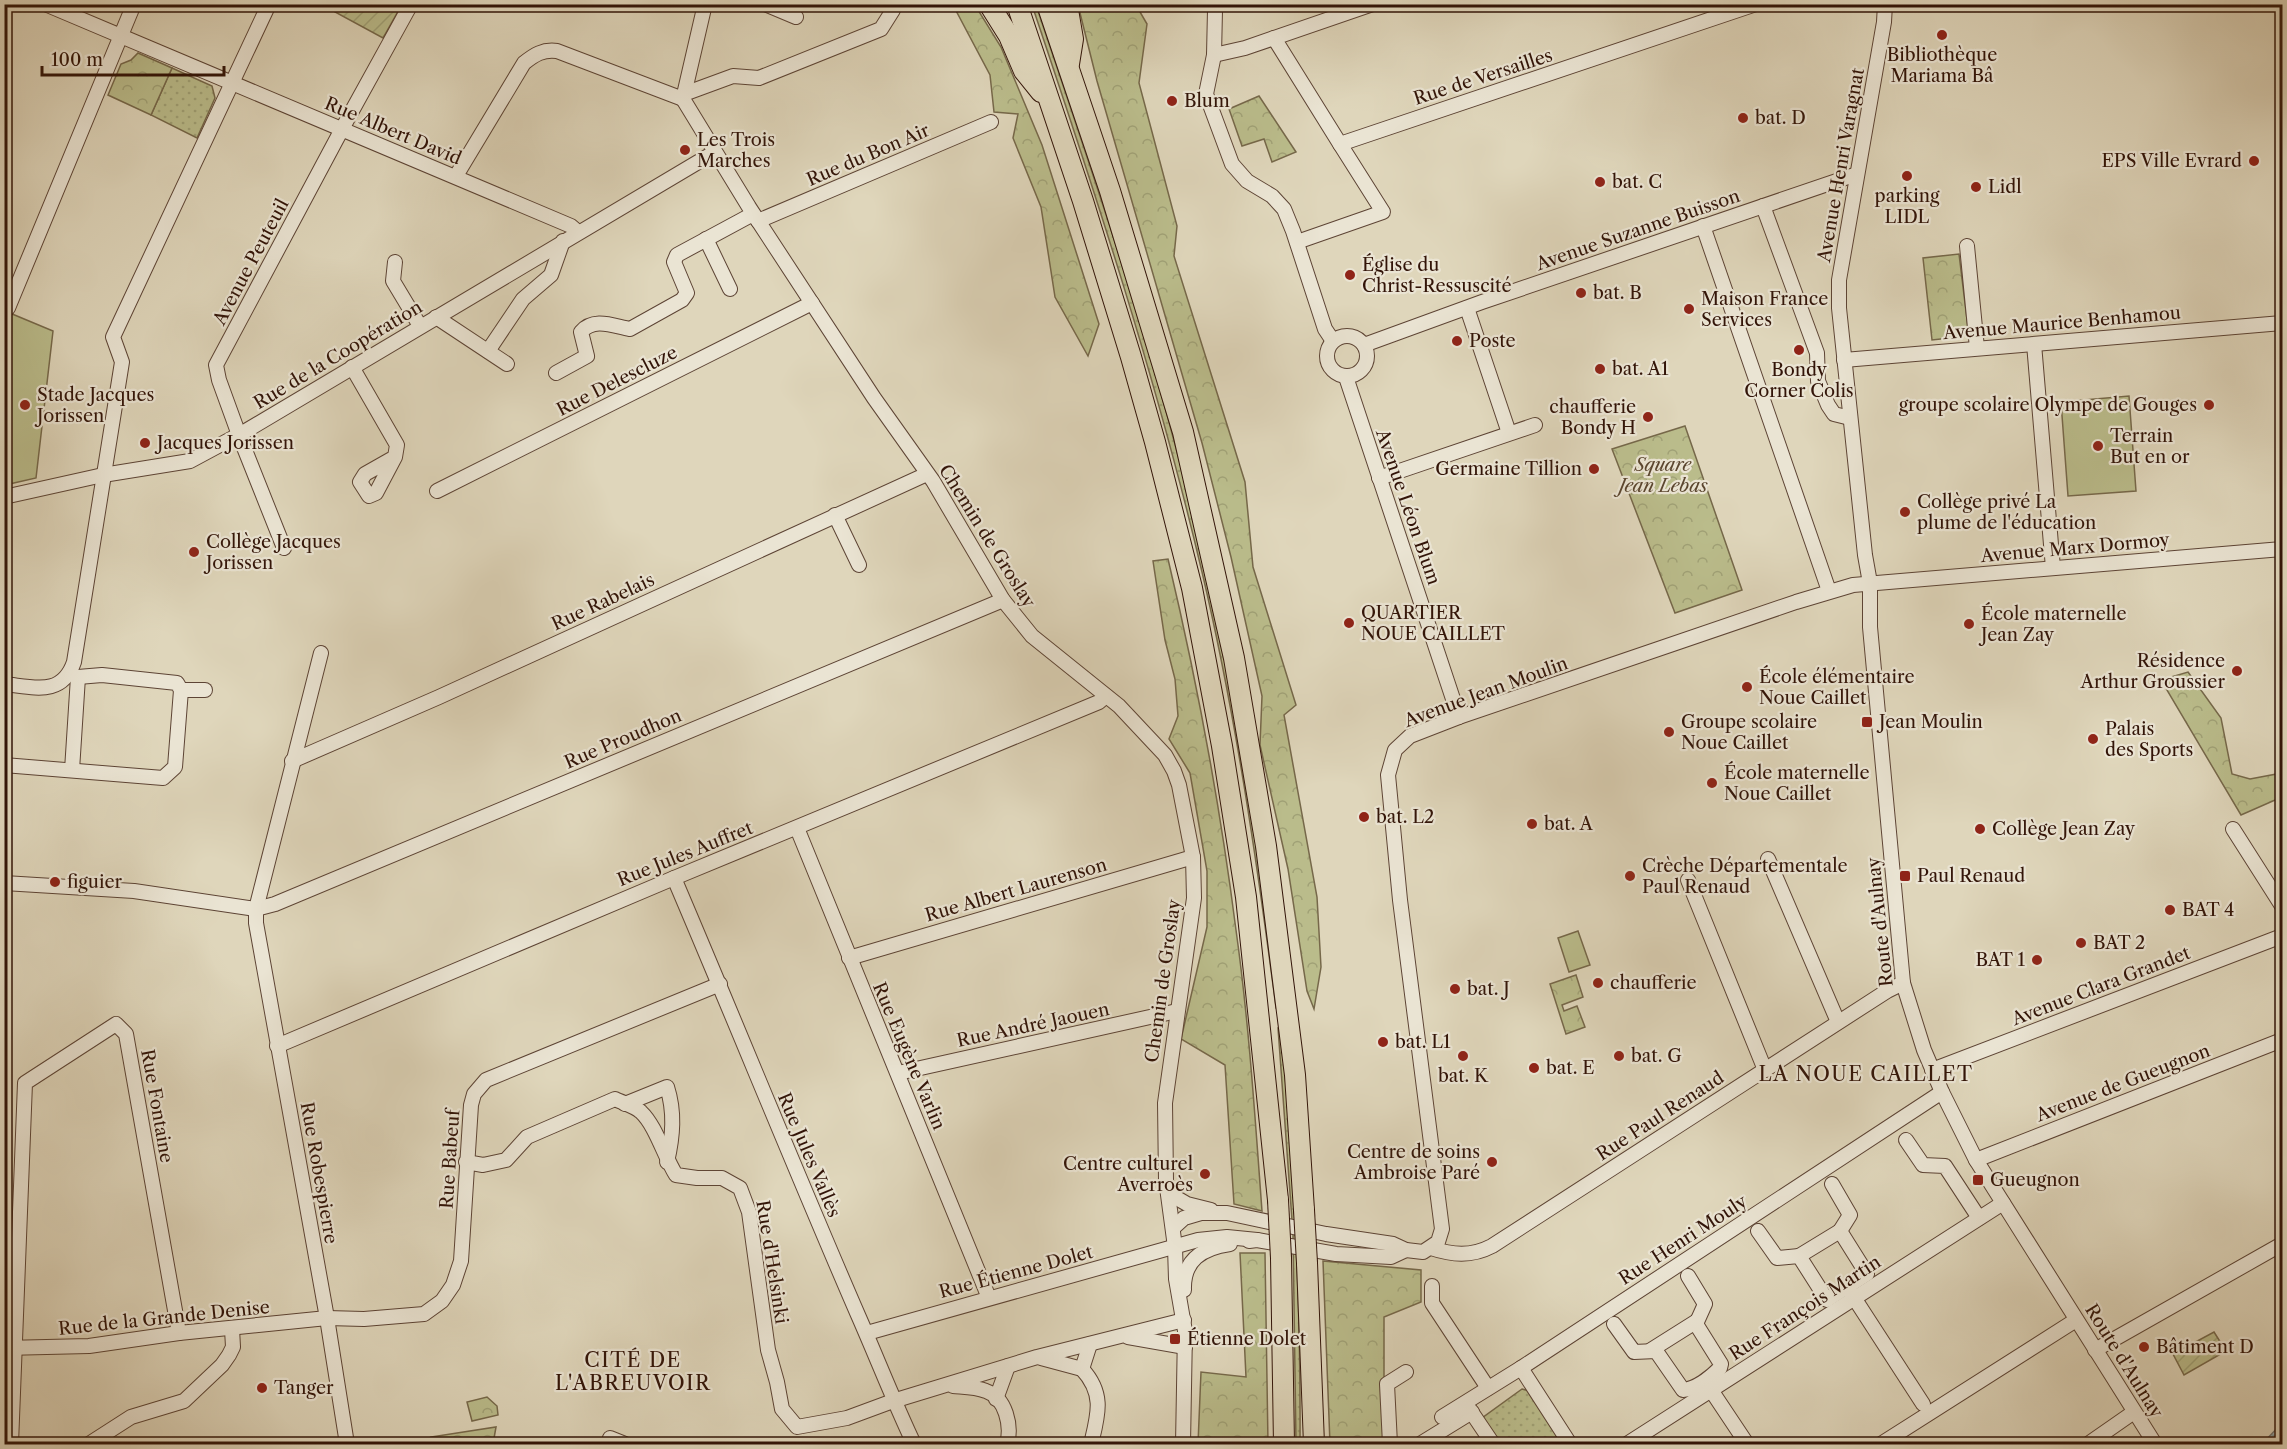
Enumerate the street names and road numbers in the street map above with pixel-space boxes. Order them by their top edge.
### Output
street label: Rue de Versailles [1411,44,1555,110]
street label: Avenue Henri Varagnat [1813,66,1869,265]
street label: Rue Albert David [321,92,465,170]
street label: Rue du Bon Air [803,119,933,191]
street label: Avenue Suzanne Buisson [1532,185,1743,276]
street label: Avenue Peuteuil [208,195,294,330]
street label: Rue de la Coopération [250,296,426,414]
street label: Avenue Maurice Benhamou [1941,302,2182,344]
street label: Rue Delescluze [553,341,681,421]
street label: Avenue Léon Blum [1371,425,1445,588]
street label: Chemin de Groslay [934,460,1040,612]
street label: Avenue Marx Dormoy [1979,529,2171,567]
street label: Rue Rabelais [548,569,658,635]
street label: Avenue Jean Moulin [1400,652,1571,732]
street label: Rue Proudhon [561,704,685,774]
street label: Rue Jules Auffret [614,817,756,891]
street label: Rue Albert Laurenson [923,854,1109,926]
street label: Route d'Aulnay [1862,855,1898,988]
street label: Chemin de Groslay [1141,897,1185,1064]
street label: Avenue Clara Grandet [2008,942,2194,1031]
street label: Rue Eugène Varlin [868,979,950,1133]
street label: Rue André Jaouen [955,998,1111,1052]
street label: Avenue de Gueugnon [2032,1040,2213,1127]
street label: Rue Fontaine [136,1047,178,1165]
street label: Rue Paul Renaud [1592,1067,1728,1165]
street label: Rue Jules Vallès [773,1089,845,1221]
street label: Rue Robespierre [296,1100,342,1246]
street label: Rue Babeuf [436,1106,465,1209]
street label: Rue Henri Mouly [1615,1190,1752,1290]
street label: Rue d'Helsinki [751,1199,793,1326]
street label: Rue Étienne Dolet [936,1240,1096,1303]
street label: Rue François Martin [1725,1251,1885,1365]
street label: Rue de la Grande Denise [57,1296,271,1340]
street label: Route d'Aulnay [2080,1300,2168,1423]

